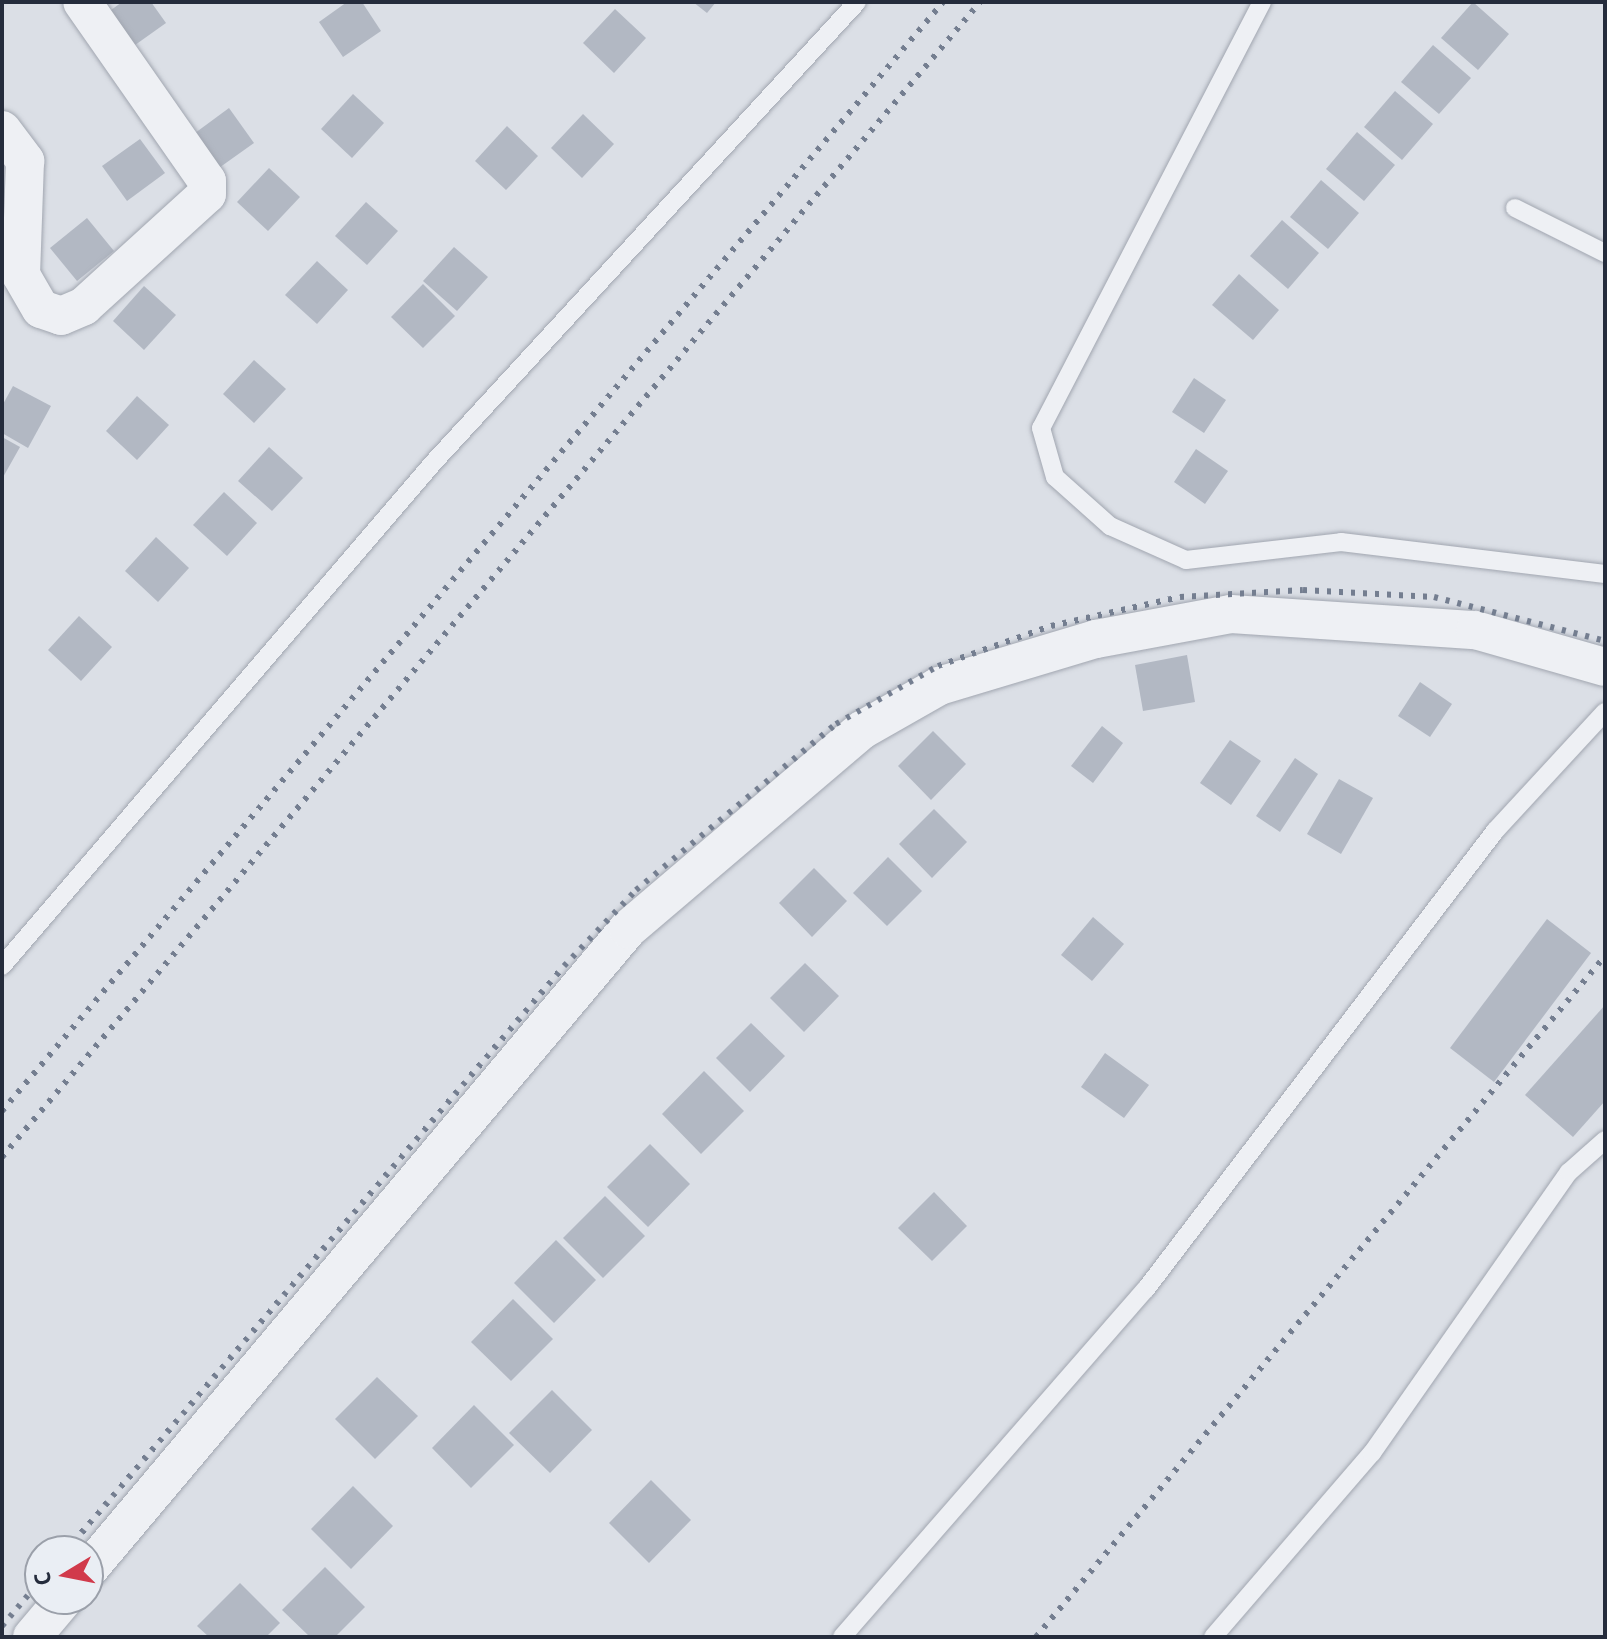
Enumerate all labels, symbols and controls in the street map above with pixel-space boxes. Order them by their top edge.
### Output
north arrow [24,1535,104,1615]
text: С [27,1570,57,1587]

